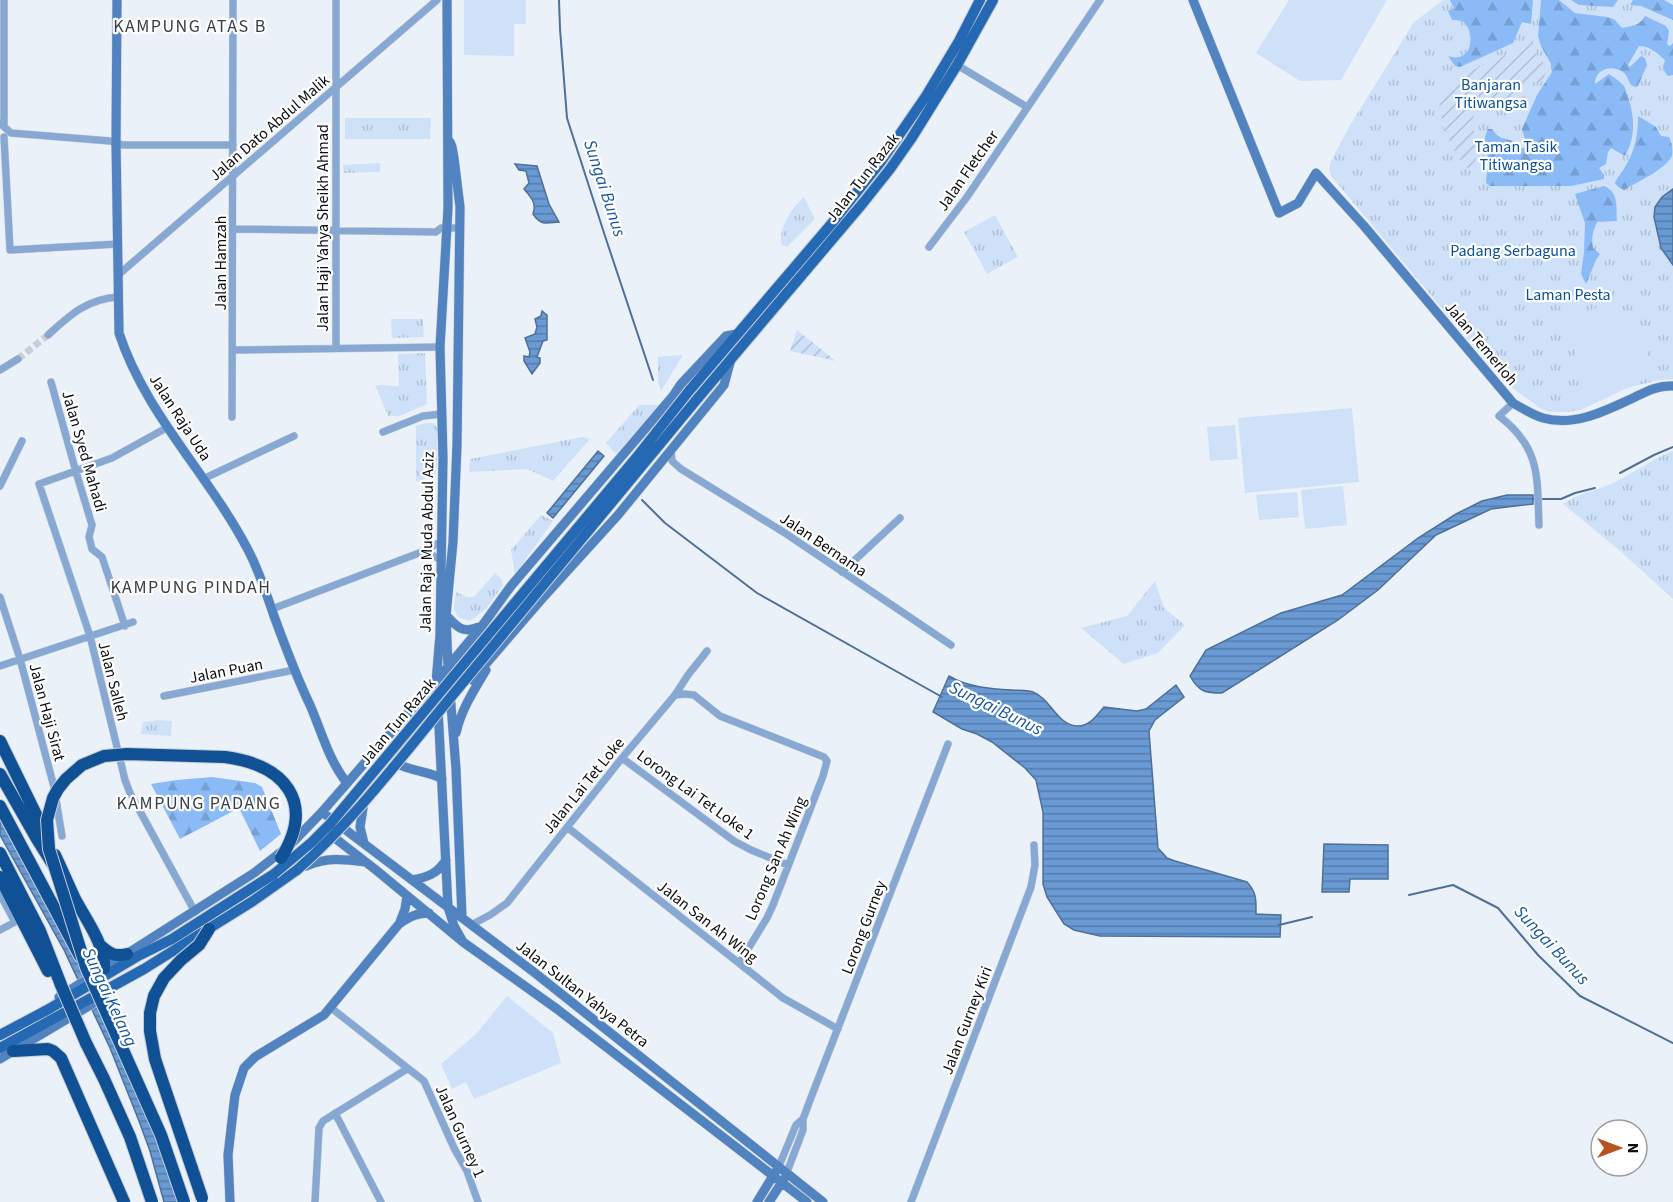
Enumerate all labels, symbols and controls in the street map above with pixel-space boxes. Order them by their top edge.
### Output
district label: KAMPUNG ATAS B [113,14,267,39]
street label: Jalan Dato Abdul Malik [205,69,335,186]
park label: Banjaran Titiwangsa [1455,74,1527,114]
street label: Jalan Haji Yahya Sheikh Ahmad [312,124,334,332]
street label: Jalan Fletcher [932,125,1004,215]
street label: Jalan Tun Razak [821,128,905,227]
water label: Sungai Bunus [577,136,632,240]
park label: Taman Tasik Titiwangsa [1475,136,1557,176]
street label: Jalan Hamzah [210,216,232,310]
park label: Padang Serbaguna [1450,240,1576,262]
park label: Laman Pesta [1525,284,1611,306]
street label: Jalan Temerloh [1440,297,1523,390]
street label: Jalan Raja Uda [144,370,216,465]
street label: Jalan Syed Mahadi [56,388,112,514]
street label: Jalan Raja Muda Abdul Aziz [414,451,440,633]
street label: Jalan Bernama [775,508,871,582]
district label: KAMPUNG PINDAH [110,575,272,600]
street label: Jalan Salleh [93,639,134,723]
street label: Jalan Puan [188,653,265,689]
street label: Jalan Haji Sirat [23,661,71,764]
street label: Jalan Tun Razak [355,673,441,770]
water label: Sungai Bunus [945,675,1047,742]
street label: Jalan Lai Tet Loke [538,733,630,839]
street label: Lorong Lai Tet Loke 1 [632,745,759,845]
district label: KAMPUNG PADANG [117,791,281,816]
street label: Lorong San Ah Wing [740,793,812,924]
street label: Jalan San Ah Wing [652,875,762,968]
street label: Lorong Gurney [836,877,892,977]
water label: Sungai Bunus [1508,900,1595,991]
street label: Jalan Sultan Yahya Petra [511,935,653,1053]
water label: Sungai Kelang [76,944,143,1051]
street label: Jalan Gurney Kiri [936,963,998,1078]
street label: Jalan Gurney 1 [430,1082,490,1181]
north arrow [1589,1118,1649,1178]
text: N [1622,1143,1644,1153]

